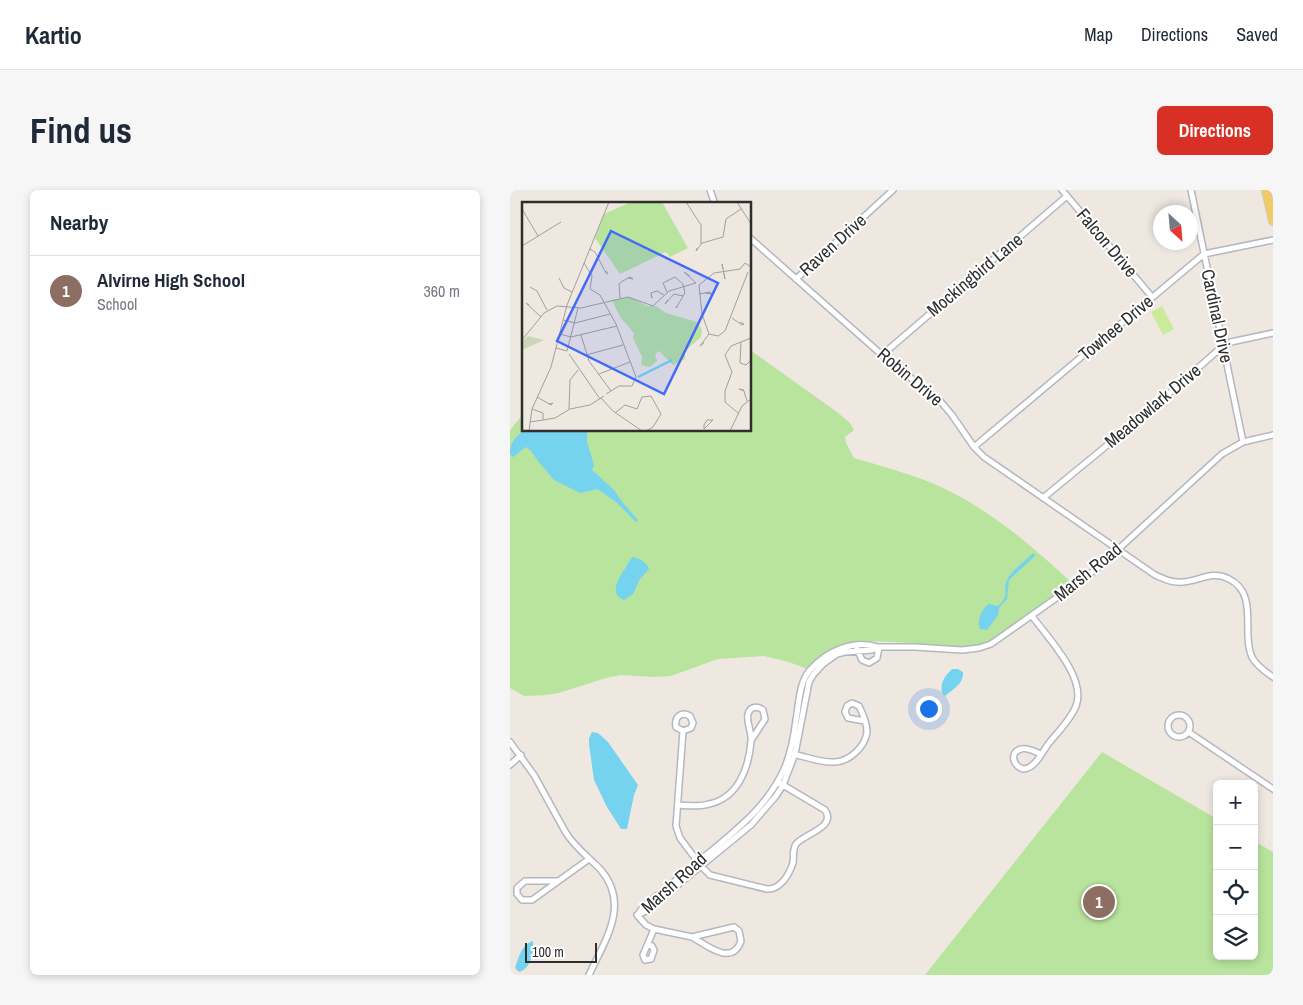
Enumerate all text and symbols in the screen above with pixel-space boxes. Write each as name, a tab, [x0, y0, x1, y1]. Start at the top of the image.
text: Kartio	[25, 19, 82, 51]
text: Map	[1084, 22, 1113, 47]
text: Directions	[1141, 22, 1208, 47]
text: Saved	[1236, 22, 1278, 47]
button: Directions	[1157, 106, 1273, 155]
text: Find us	[30, 107, 132, 154]
inset map	[522, 202, 751, 431]
street label: Falcon Drive	[1071, 203, 1144, 282]
north arrow	[1153, 205, 1198, 250]
text: Nearby	[50, 208, 108, 237]
street label: Raven Drive	[794, 208, 872, 281]
street label: Mockingbird Lane	[921, 227, 1028, 322]
text: Alvirne High School	[97, 267, 245, 293]
street label: Cardinal Drive	[1195, 267, 1240, 365]
text: 1	[62, 280, 70, 302]
text: 360 m	[424, 280, 460, 302]
street label: Towhee Drive	[1073, 289, 1158, 366]
text: School	[97, 293, 137, 315]
street label: Robin Drive	[872, 342, 949, 412]
street label: Meadowlark Drive	[1099, 358, 1206, 453]
street label: Marsh Road	[1049, 537, 1127, 607]
your location	[916, 696, 942, 722]
map controls	[1213, 780, 1258, 960]
button: +	[1213, 780, 1258, 825]
button: −	[1213, 825, 1258, 870]
street label: Marsh Road	[635, 846, 712, 919]
button: locate	[1213, 870, 1258, 915]
pin: 1	[1083, 883, 1115, 921]
button: layers	[1213, 915, 1258, 960]
scale bar	[525, 940, 598, 963]
text: 100 m	[532, 943, 564, 961]

